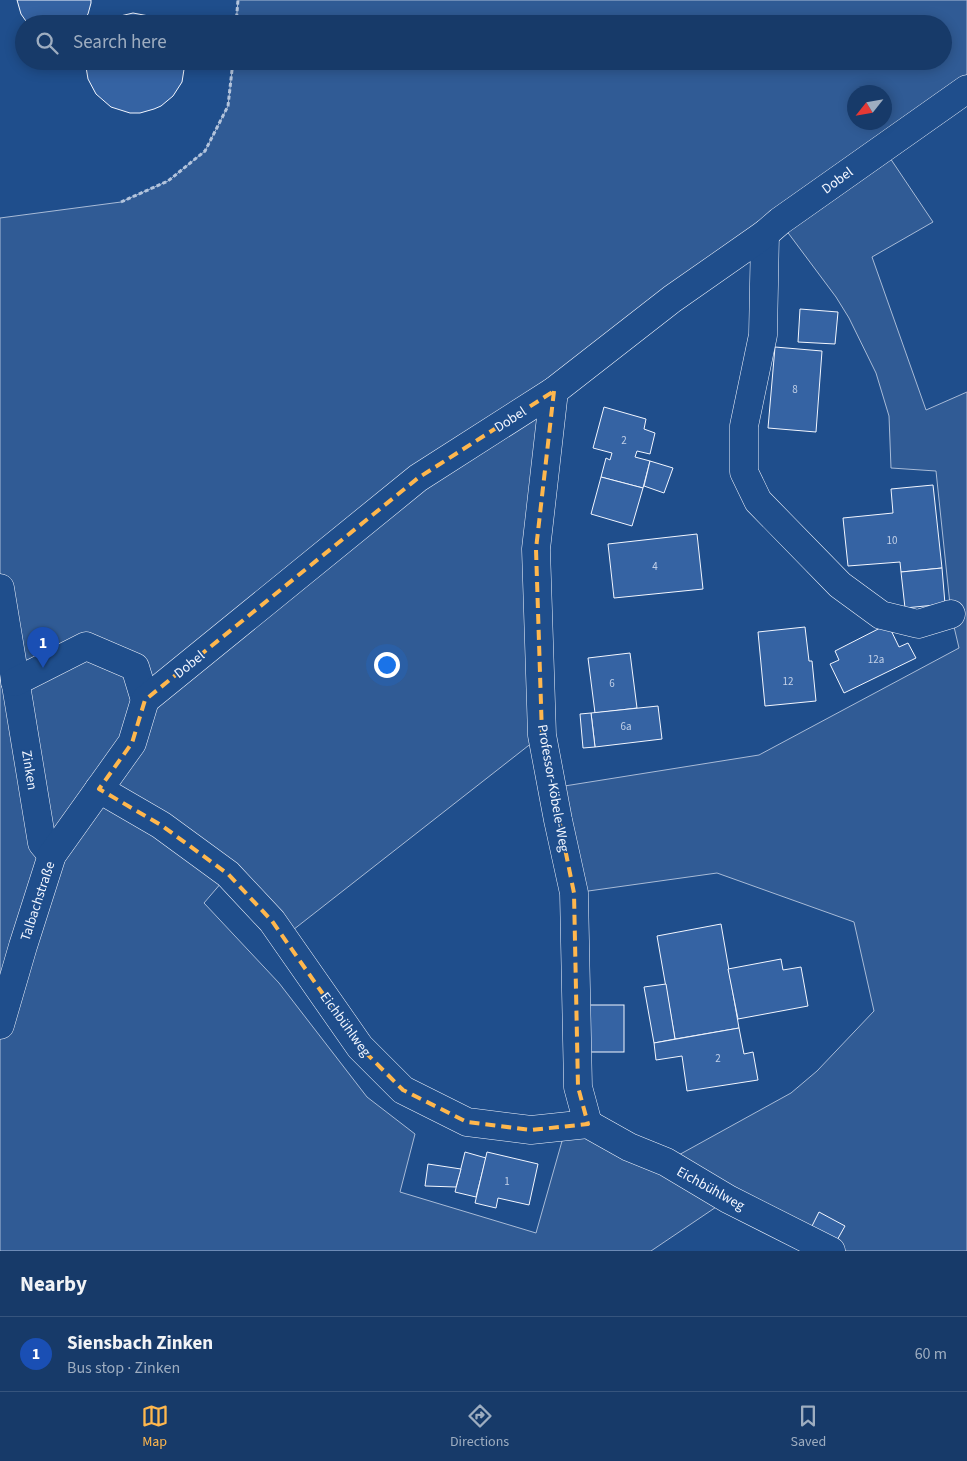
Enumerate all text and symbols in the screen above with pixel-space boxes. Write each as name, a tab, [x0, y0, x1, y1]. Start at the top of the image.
search box	[15, 15, 952, 70]
icon: search	[33, 29, 61, 57]
text: Search here	[73, 29, 167, 56]
north arrow	[847, 85, 892, 130]
street label: Dobel	[818, 162, 858, 199]
house number: 8	[792, 382, 798, 397]
street label: Dobel	[491, 402, 531, 438]
house number: 2	[621, 433, 627, 448]
house number: 10	[887, 533, 897, 548]
house number: 4	[652, 559, 658, 574]
pin: 1	[27, 627, 59, 668]
street label: Dobel	[170, 646, 210, 683]
your location	[374, 652, 400, 678]
house number: 12a	[868, 652, 884, 667]
house number: 12	[783, 674, 793, 689]
house number: 6	[609, 676, 615, 691]
house number: 6a	[620, 719, 632, 734]
street label: Professor-Köbele-Weg	[532, 723, 574, 854]
street label: Zinken	[16, 749, 42, 791]
street label: Talbachstraße	[16, 859, 60, 944]
street label: Eichbühlweg	[315, 988, 375, 1061]
house number: 2	[715, 1051, 721, 1066]
street label: Eichbühlweg	[673, 1162, 748, 1216]
house number: 1	[504, 1174, 510, 1189]
text: Nearby	[20, 1269, 87, 1299]
text: Siensbach Zinken	[67, 1330, 213, 1357]
text: 1	[32, 1343, 40, 1365]
text: 60 m	[915, 1343, 947, 1365]
text: Bus stop · Zinken	[67, 1357, 180, 1379]
tab: Map	[141, 1402, 169, 1452]
tab: Directions	[450, 1402, 509, 1452]
tab: Saved	[791, 1402, 826, 1452]

